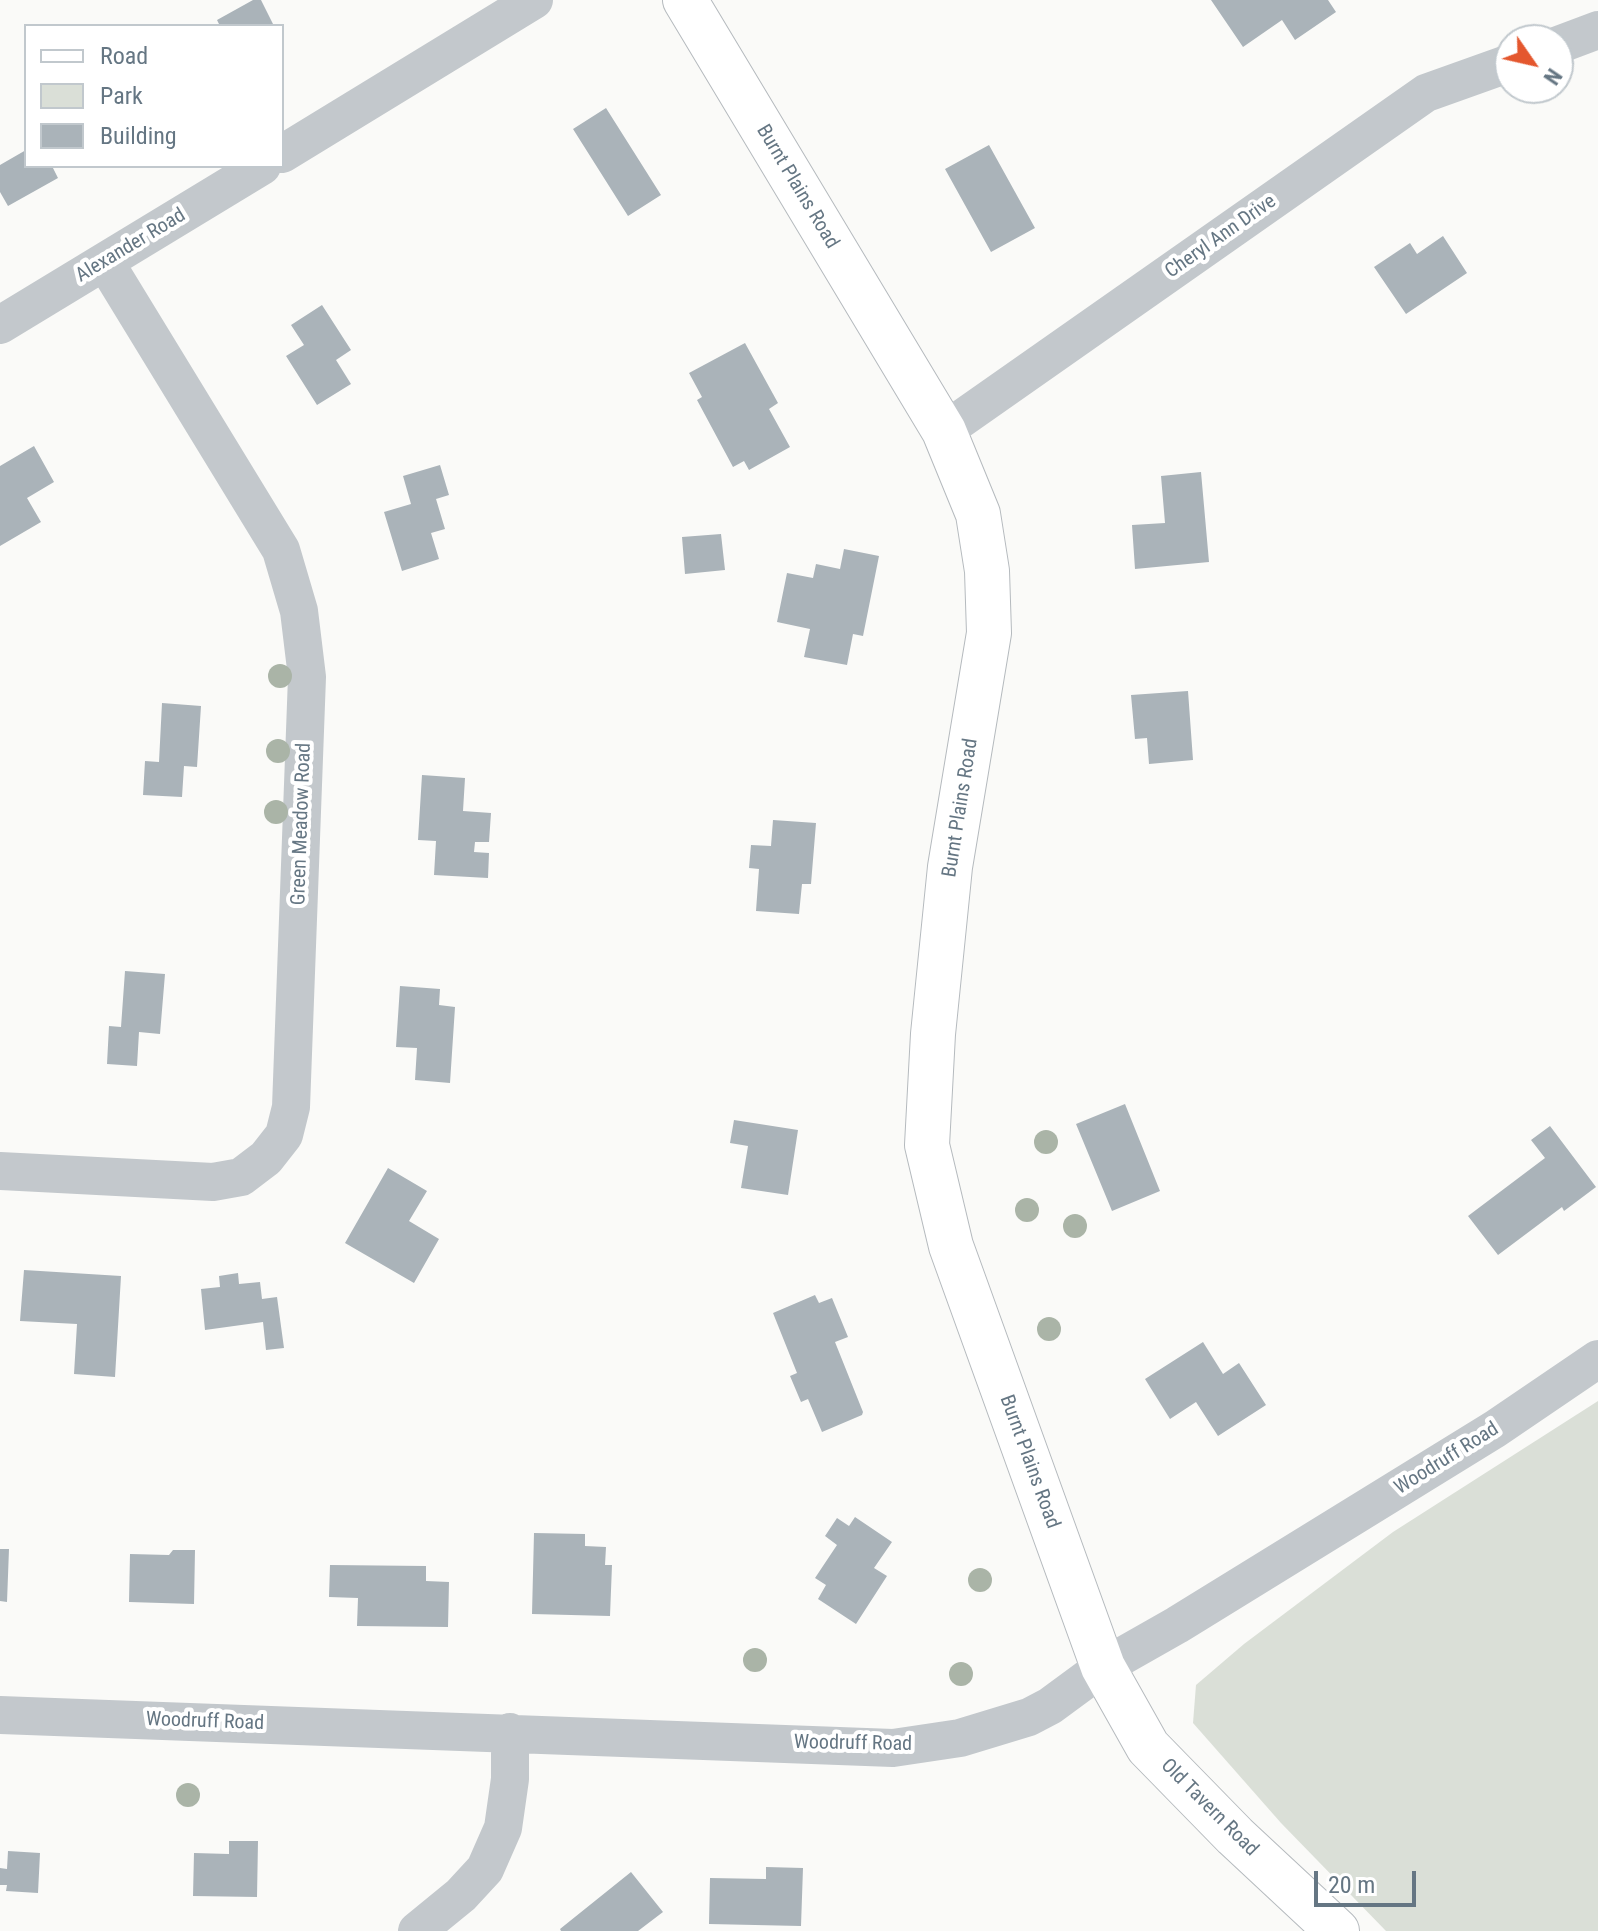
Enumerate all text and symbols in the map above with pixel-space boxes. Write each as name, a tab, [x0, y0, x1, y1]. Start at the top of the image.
legend	[24, 24, 284, 168]
north arrow	[1494, 24, 1574, 104]
text: Road	[100, 42, 148, 70]
text: N	[1539, 64, 1567, 89]
text: Park	[100, 82, 143, 110]
street label: Burnt Plains Road	[751, 121, 843, 253]
text: Building	[100, 122, 177, 150]
street label: Cheryl Ann Drive	[1161, 190, 1281, 284]
street label: Alexander Road	[72, 204, 190, 288]
street label: Burnt Plains Road	[938, 737, 984, 879]
street label: Green Meadow Road	[287, 742, 317, 906]
street label: Burnt Plains Road	[994, 1392, 1064, 1532]
street label: Woodruff Road	[1391, 1418, 1503, 1500]
street label: Woodruff Road	[146, 1708, 264, 1736]
street label: Woodruff Road	[794, 1731, 912, 1757]
street label: Old Tavern Road	[1155, 1754, 1263, 1862]
scale bar	[1318, 1855, 1420, 1905]
text: 20 m	[1328, 1871, 1375, 1899]

